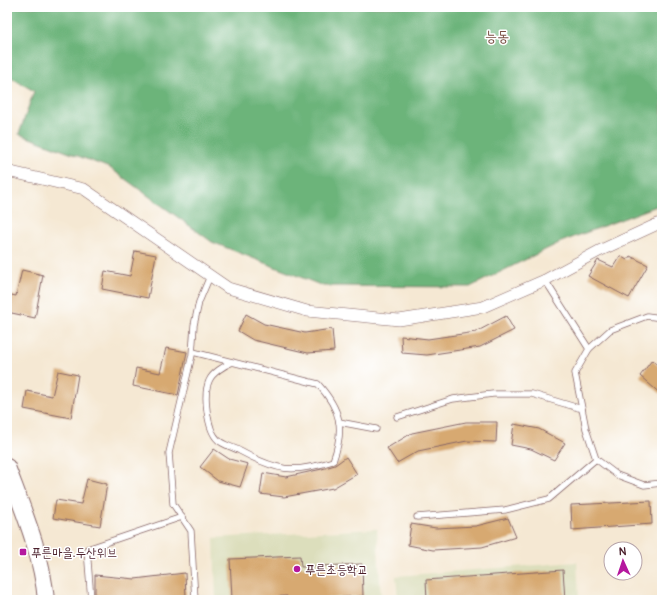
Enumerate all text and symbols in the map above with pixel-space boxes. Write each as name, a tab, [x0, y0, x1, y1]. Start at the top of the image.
district label: 능동	[485, 27, 509, 46]
north arrow	[603, 541, 643, 581]
place label: 푸른마을.두산위브	[31, 545, 118, 561]
text: N	[618, 545, 627, 558]
marker: 푸른마을.두산위브	[18, 547, 28, 557]
place label: 푸른초등학교	[305, 562, 368, 578]
marker: 푸른초등학교	[292, 564, 302, 574]

